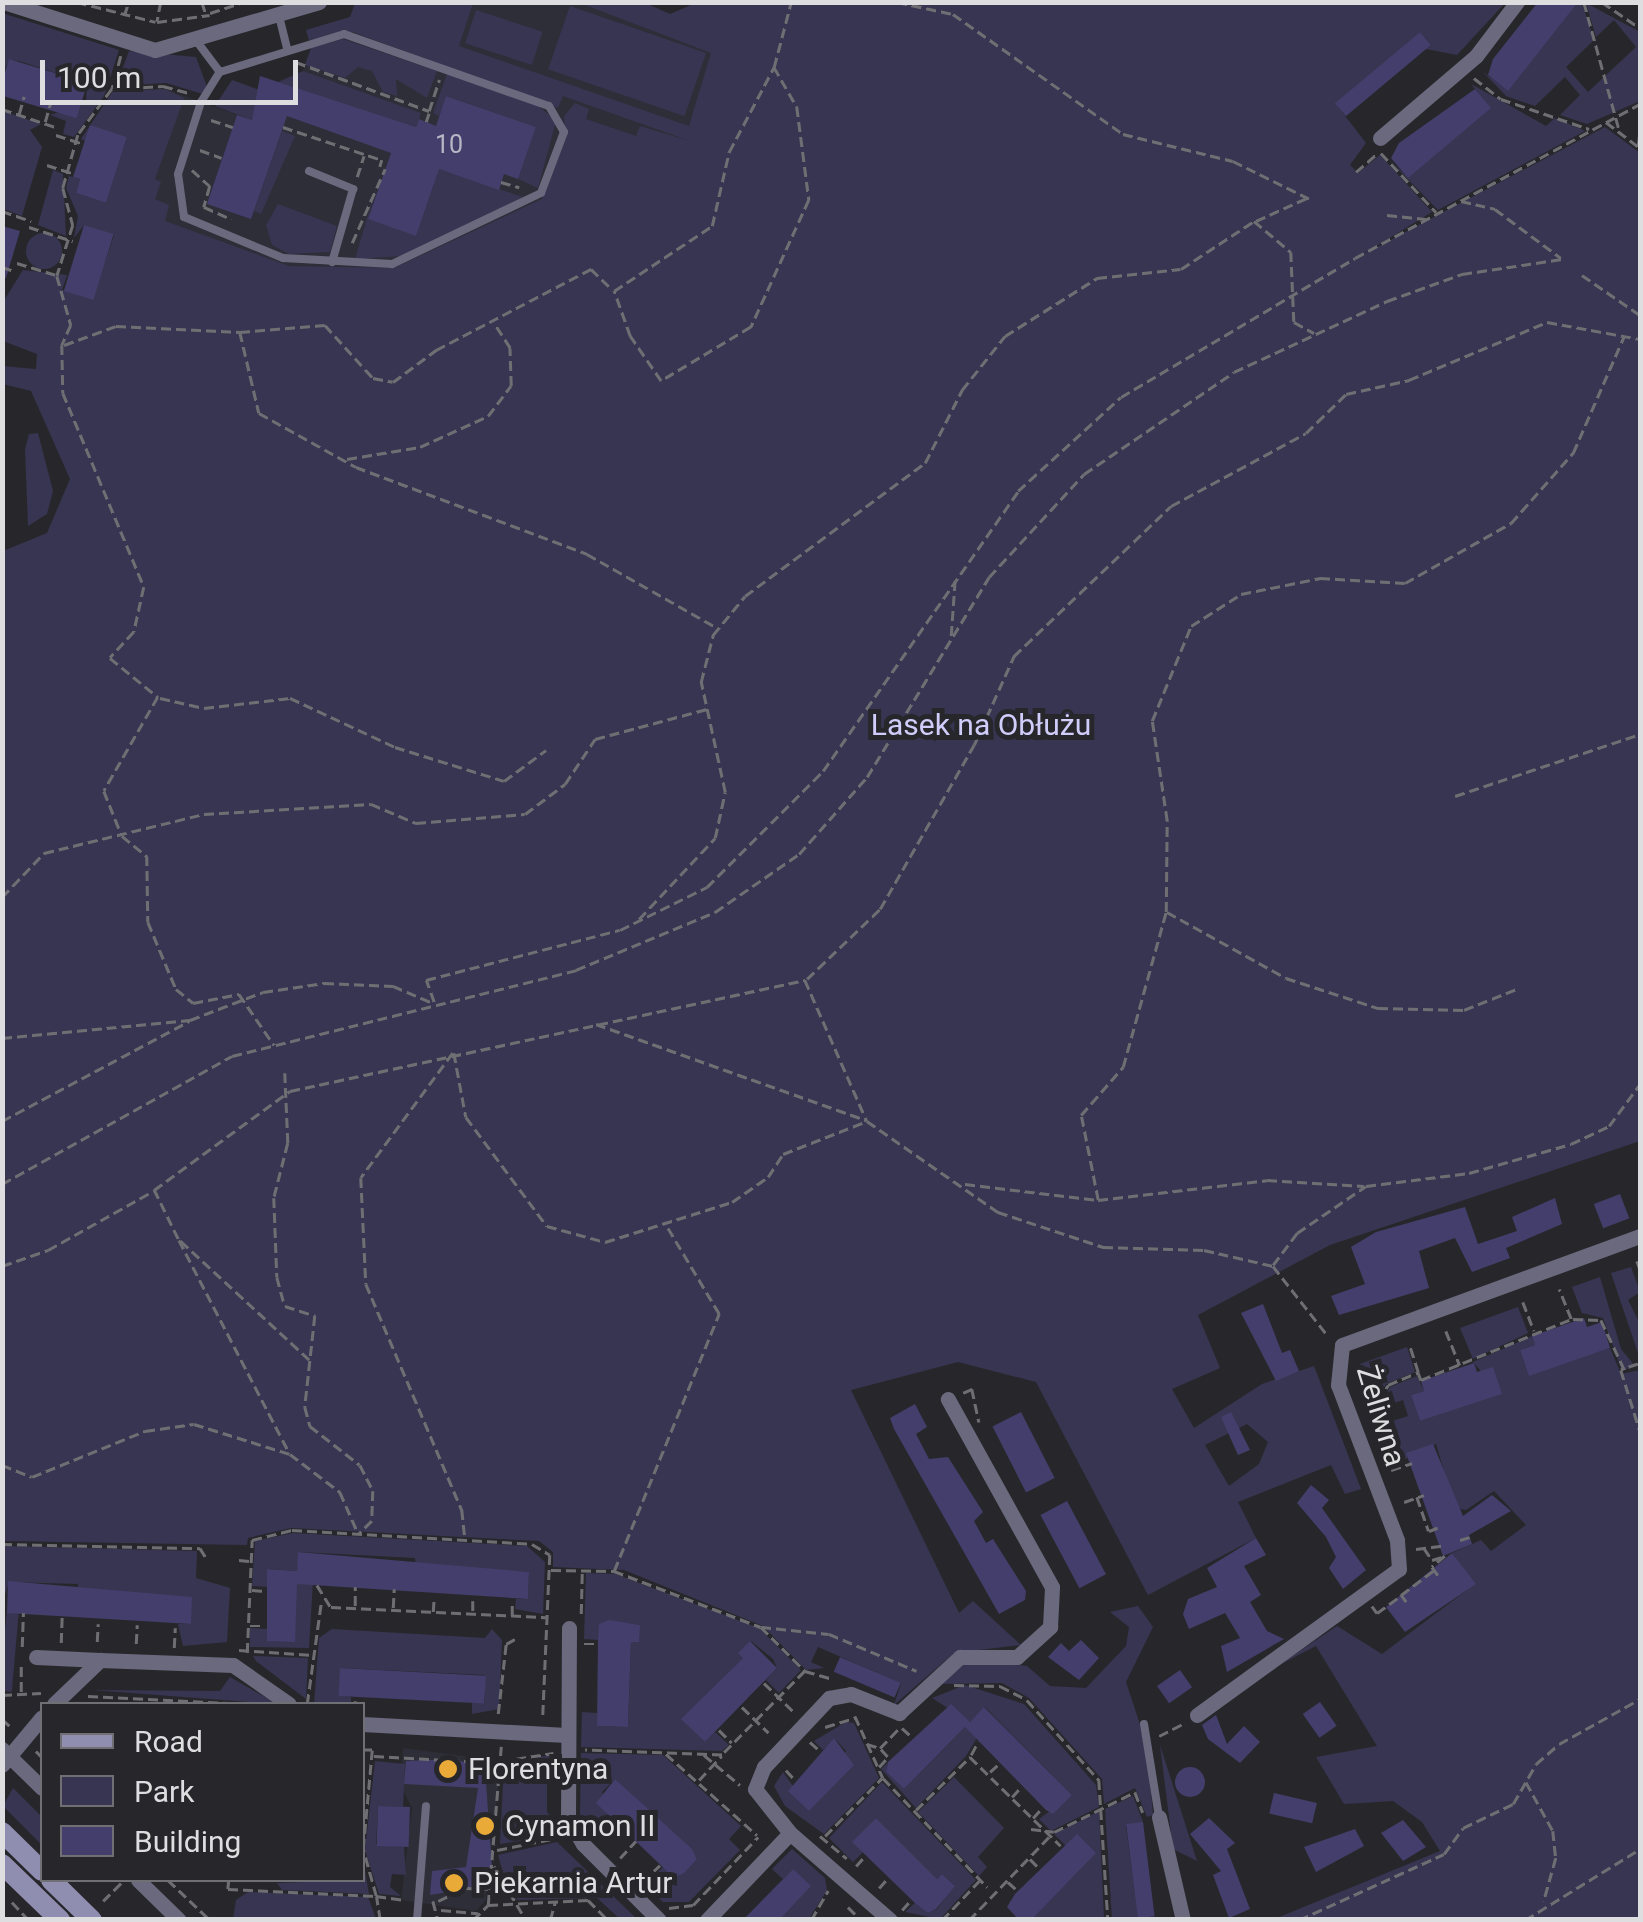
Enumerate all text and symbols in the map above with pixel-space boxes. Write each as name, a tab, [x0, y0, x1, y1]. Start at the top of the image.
scale bar	[45, 40, 302, 102]
text: 100 m	[57, 60, 141, 95]
house number: 10	[435, 130, 463, 160]
park label: Lasek na Obłużu	[871, 707, 1091, 743]
street label: Żeliwna	[1349, 1361, 1413, 1471]
legend	[40, 1702, 365, 1882]
text: Road	[134, 1724, 203, 1759]
place label: Florentyna	[468, 1751, 608, 1787]
marker: Florentyna	[437, 1758, 459, 1780]
text: Park	[134, 1774, 194, 1809]
place label: Cynamon II	[505, 1808, 655, 1844]
marker: Cynamon II	[474, 1815, 496, 1837]
text: Building	[134, 1824, 241, 1859]
place label: Piekarnia Artur	[474, 1865, 672, 1901]
marker: Piekarnia Artur	[443, 1872, 465, 1894]

